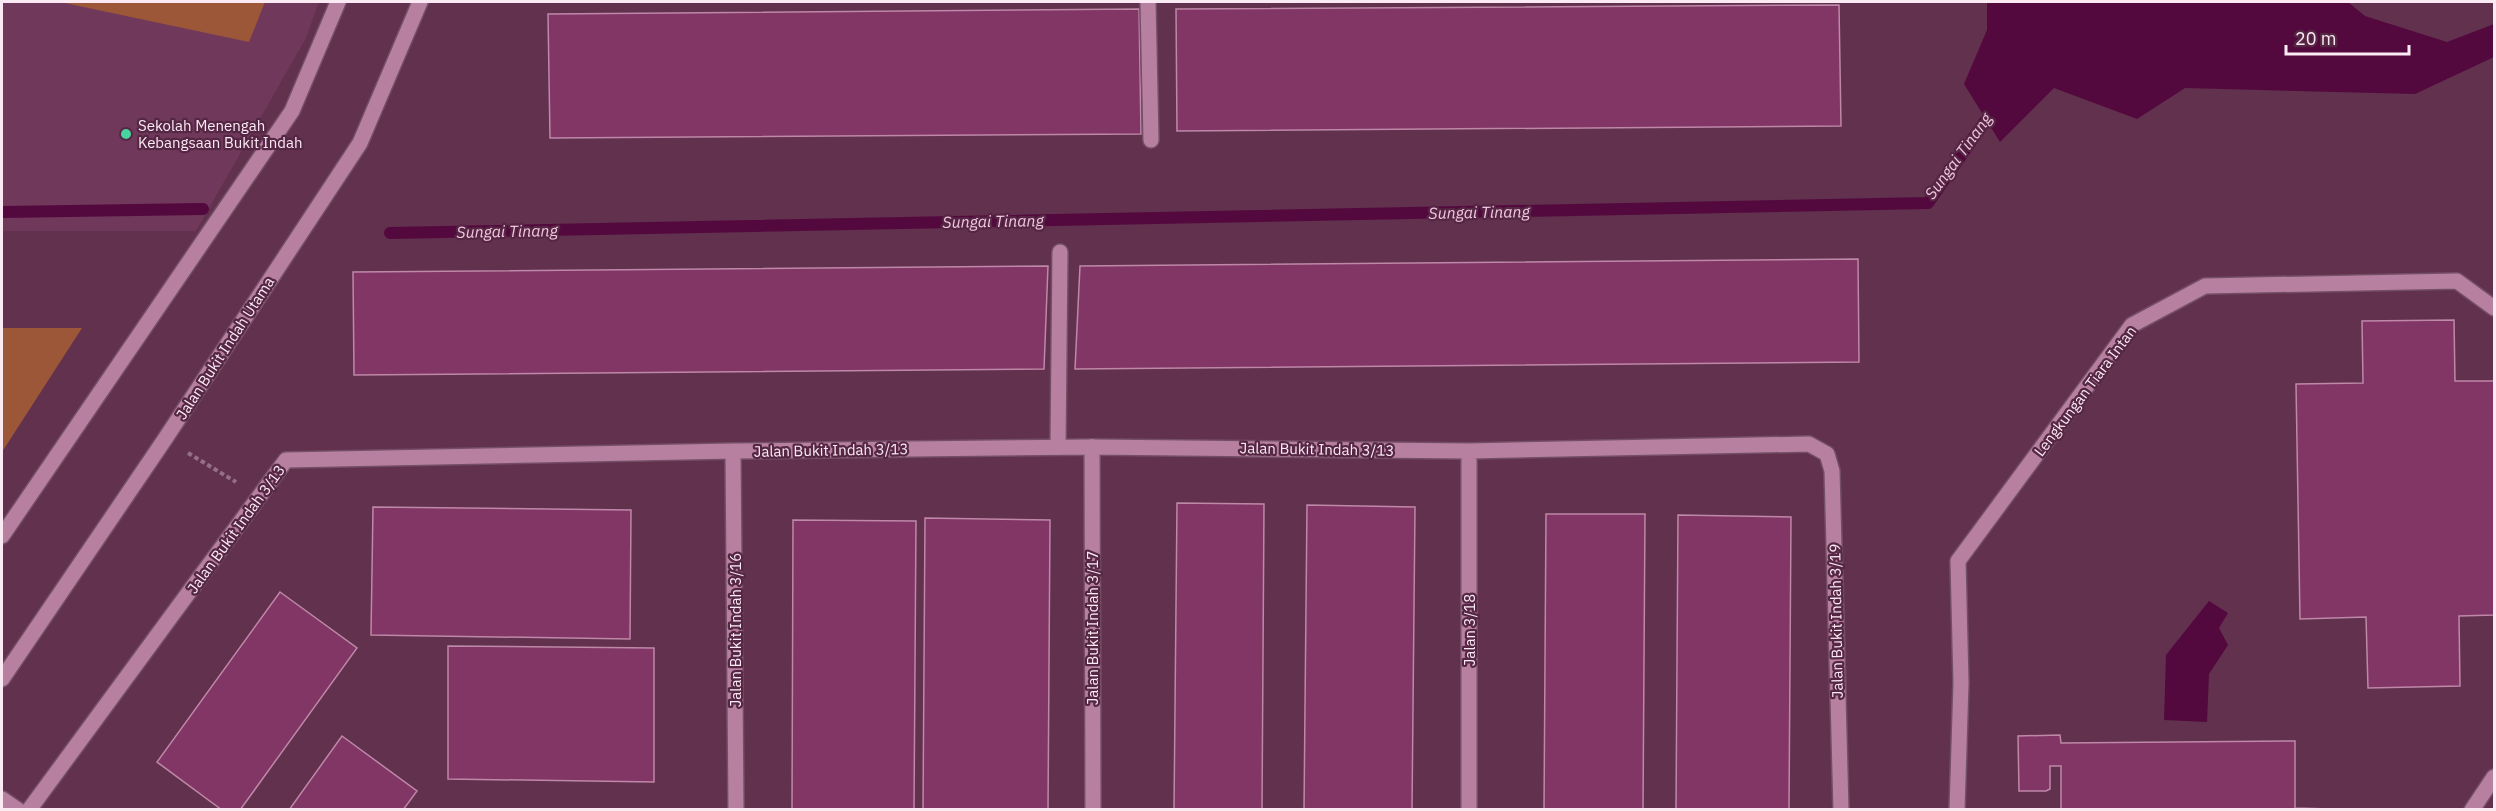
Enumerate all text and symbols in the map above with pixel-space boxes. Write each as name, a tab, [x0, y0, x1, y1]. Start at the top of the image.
scale bar	[2286, 18, 2409, 56]
text: 20 m	[2295, 27, 2337, 50]
water label: Sungai Tinang	[1920, 108, 1996, 203]
place label: Sekolah Menengah Kebangsaan Bukit Indah	[138, 116, 302, 152]
marker: Sekolah Menengah Kebangsaan Bukit Indah	[119, 127, 133, 141]
water label: Sungai Tinang	[1428, 201, 1531, 223]
water label: Sungai Tinang	[942, 210, 1045, 232]
water label: Sungai Tinang	[456, 220, 559, 242]
street label: Jalan Bukit Indah Utama	[172, 273, 278, 423]
street label: Lengkungan Tiara Intan	[2030, 322, 2140, 460]
street label: Jalan Bukit Indah 3/13	[1240, 438, 1394, 460]
street label: Jalan Bukit Indah 3/13	[754, 439, 908, 461]
street label: Jalan Bukit Indah 3/13	[183, 461, 289, 597]
street label: Jalan Bukit Indah 3/19	[1825, 544, 1847, 698]
street label: Jalan Bukit Indah 3/17	[1083, 551, 1102, 705]
street label: Jalan Bukit Indah 3/16	[726, 553, 745, 707]
street label: Jalan 3/18	[1460, 594, 1479, 666]

